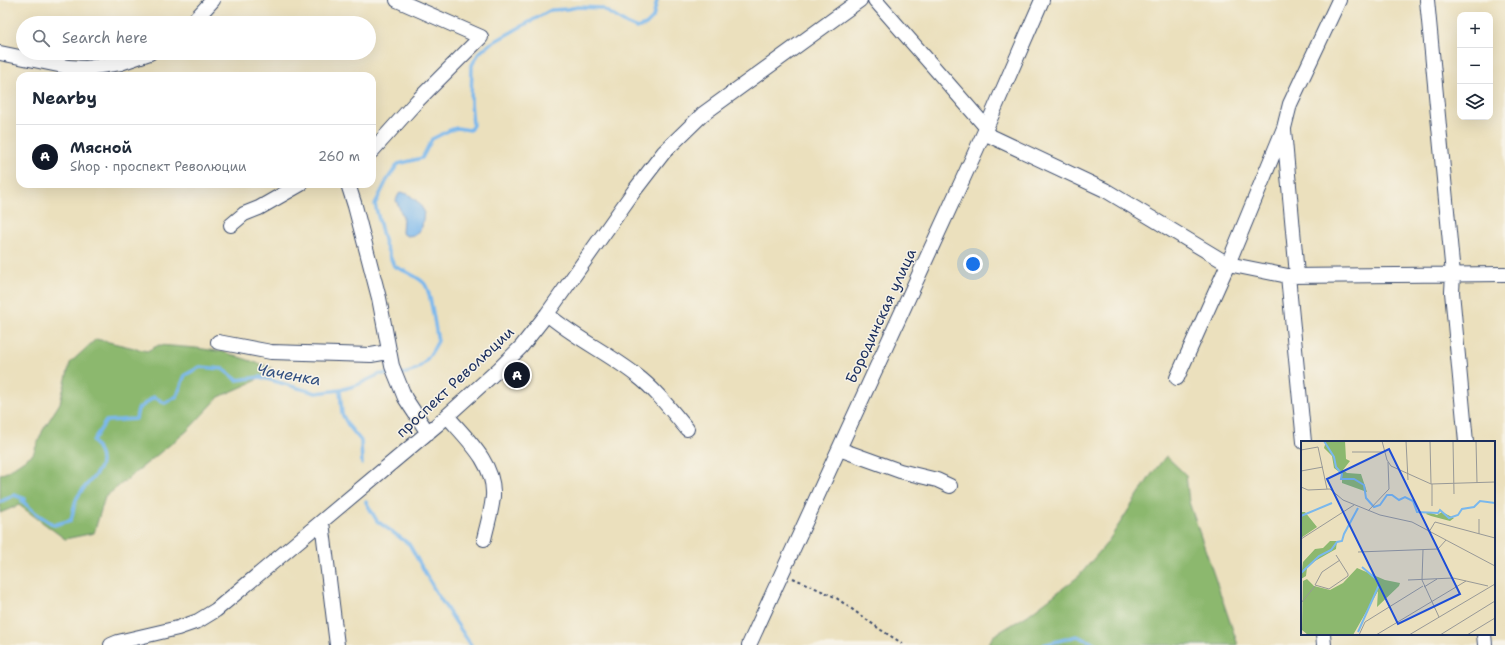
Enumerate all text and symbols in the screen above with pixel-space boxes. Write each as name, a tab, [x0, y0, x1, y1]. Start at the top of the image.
map controls	[1457, 12, 1493, 120]
button: +	[1457, 12, 1493, 48]
search box	[16, 16, 376, 60]
icon: search	[30, 27, 52, 49]
text: Search here	[62, 28, 148, 48]
button: −	[1457, 48, 1493, 84]
button: layers	[1457, 84, 1493, 120]
text: Nearby	[32, 87, 97, 109]
text: Мясной	[70, 138, 132, 158]
text: A	[40, 148, 50, 165]
text: 260 m	[318, 148, 360, 165]
text: Shop · проспект Революции	[70, 158, 247, 175]
street label: Бородинская улица	[841, 245, 921, 387]
your location	[963, 254, 983, 274]
street label: проспект Революции	[392, 322, 518, 442]
water label: Чаченка	[255, 359, 323, 390]
pin: A	[504, 360, 530, 390]
inset map	[1301, 441, 1495, 635]

